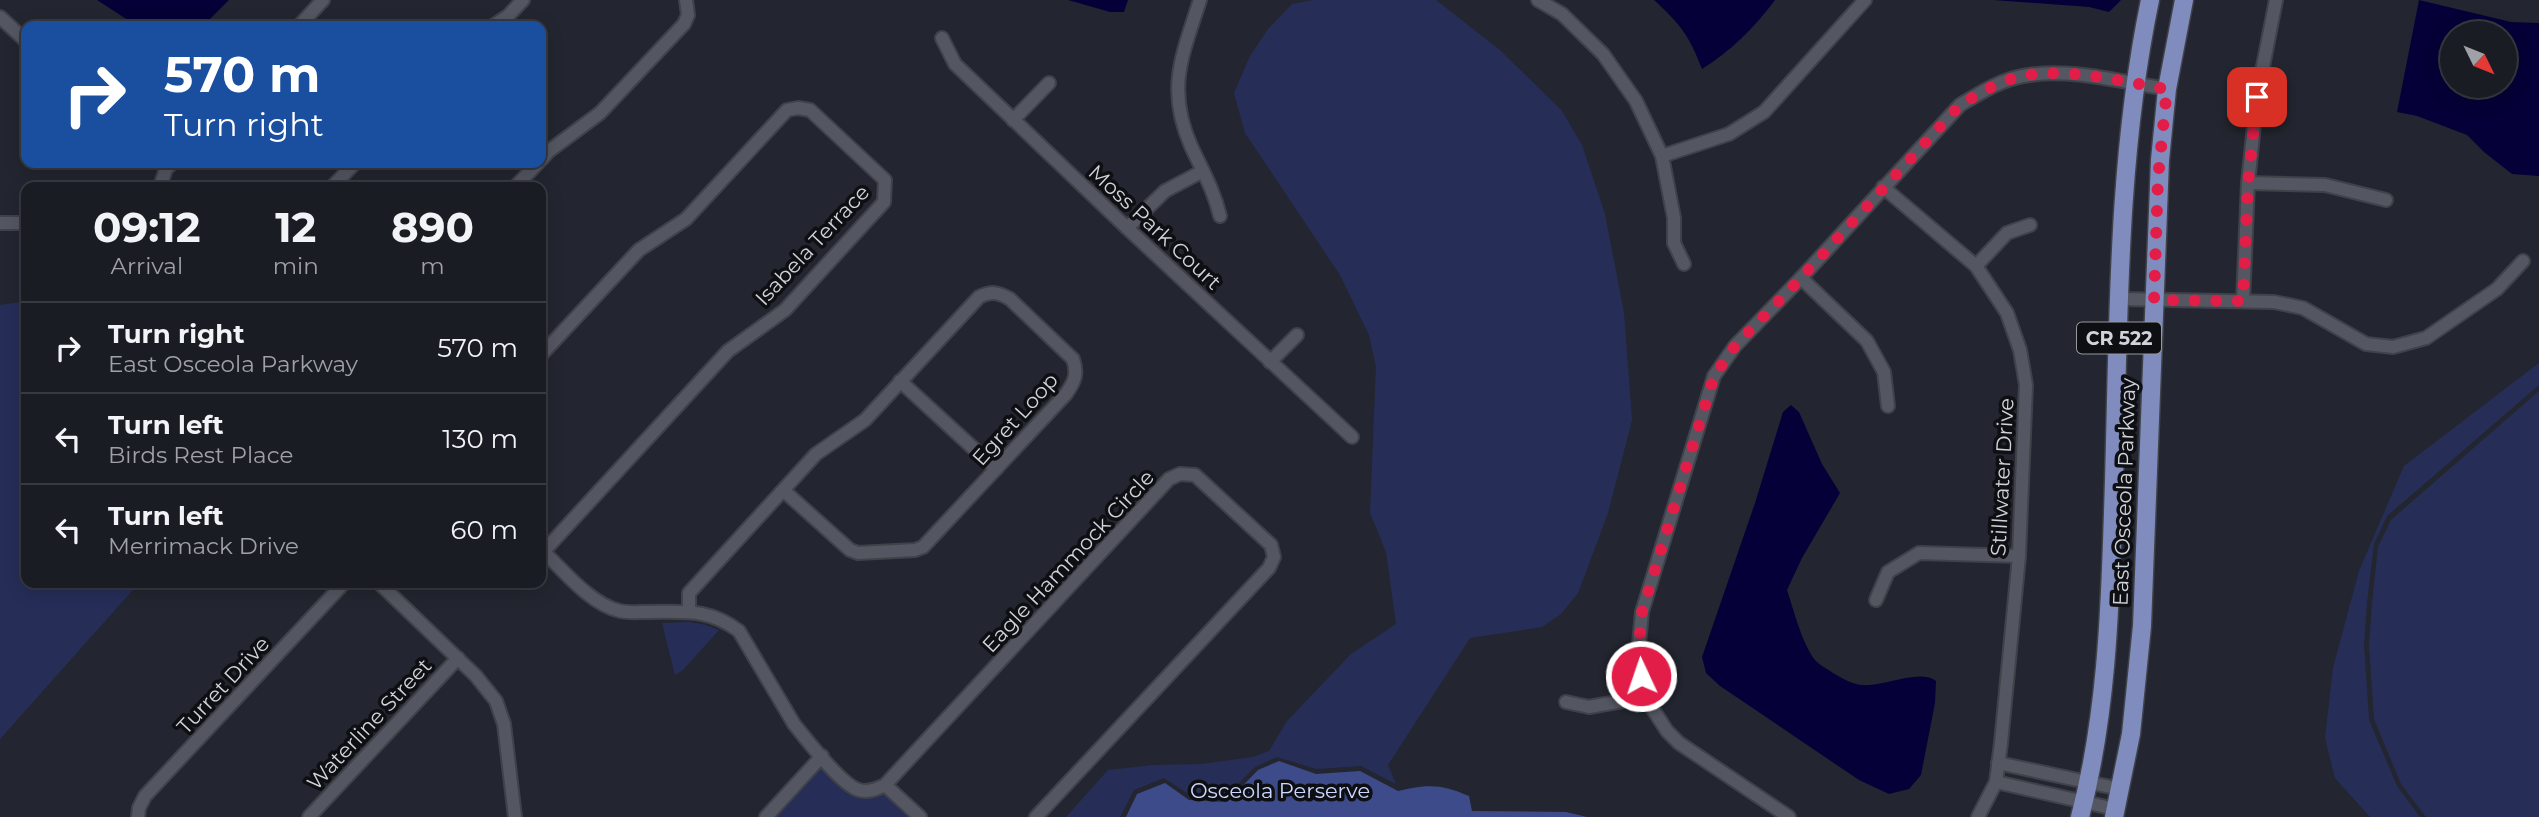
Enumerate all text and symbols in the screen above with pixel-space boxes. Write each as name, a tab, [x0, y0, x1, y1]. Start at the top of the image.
north arrow	[2440, 21, 2516, 98]
map controls	[2440, 21, 2517, 98]
text: 570 m	[164, 45, 321, 104]
icon: right	[49, 49, 140, 140]
pin	[2227, 67, 2287, 127]
icon: arrive	[2238, 78, 2276, 116]
text: Turn right	[164, 105, 324, 144]
street label: Moss Park Court	[1084, 159, 1226, 295]
street label: Isabela Terrace	[750, 180, 874, 310]
text: 09:12	[93, 201, 201, 253]
text: 12	[275, 201, 316, 253]
text: 890	[391, 201, 474, 253]
text: Arrival	[111, 252, 183, 280]
text: min	[273, 252, 319, 280]
text: m	[420, 252, 445, 280]
text: Turn right	[108, 318, 244, 350]
road number: CR 522	[2077, 322, 2161, 354]
icon: right	[49, 329, 87, 367]
text: 570 m	[437, 332, 518, 364]
text: East Osceola Parkway	[108, 350, 358, 378]
street label: Egret Loop	[967, 368, 1063, 470]
street label: East Osceola Parkway	[2108, 377, 2140, 606]
street label: Stillwater Drive	[1985, 397, 2019, 557]
text: Turn left	[108, 409, 224, 441]
icon: left	[49, 420, 87, 458]
text: 130 m	[442, 423, 518, 455]
text: Birds Rest Place	[108, 441, 293, 469]
street label: Eagle Hammock Circle	[977, 465, 1159, 657]
text: Turn left	[108, 500, 224, 532]
icon: left	[49, 511, 87, 549]
text: 60 m	[451, 514, 518, 546]
text: Merrimack Drive	[108, 532, 299, 560]
street label: Turret Drive	[172, 631, 274, 739]
position arrow	[1604, 639, 1678, 713]
street label: Waterline Street	[302, 653, 436, 795]
park label: Osceola Perserve	[1190, 778, 1370, 803]

